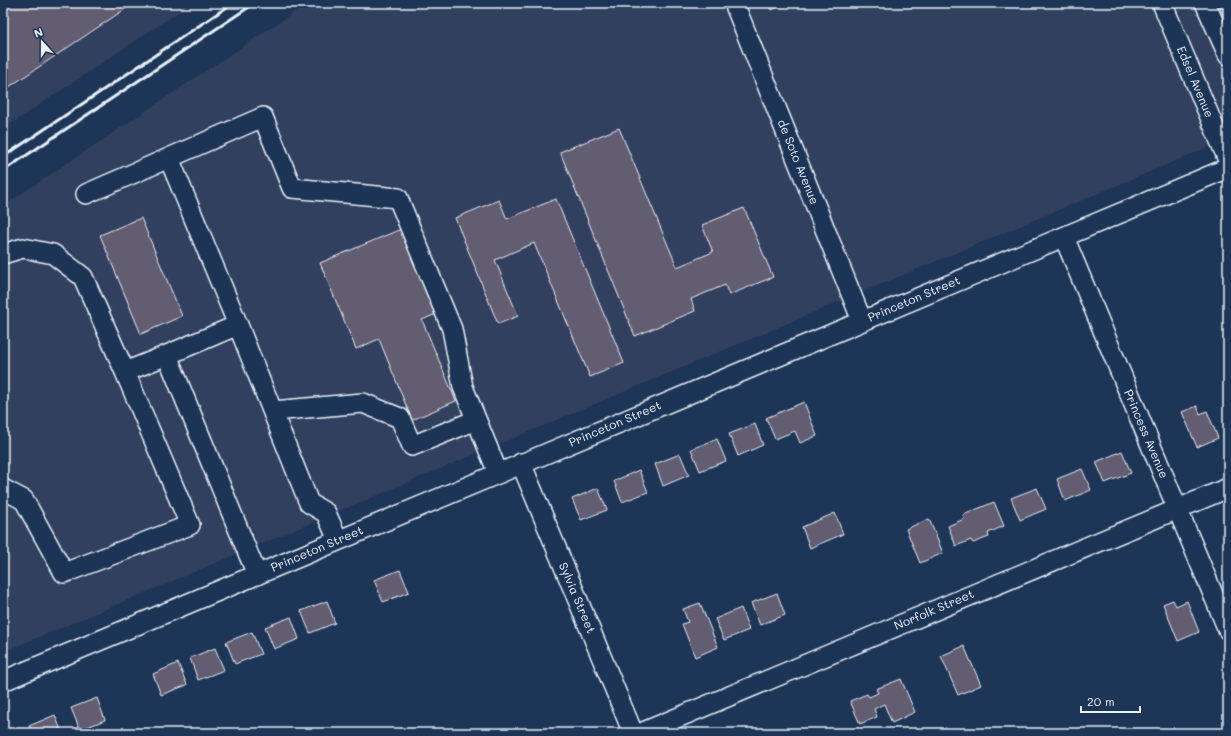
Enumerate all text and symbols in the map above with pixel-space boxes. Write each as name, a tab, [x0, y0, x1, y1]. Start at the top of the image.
north arrow	[22, 22, 62, 62]
text: N	[32, 24, 45, 41]
street label: Edsel Avenue	[1174, 43, 1218, 120]
street label: de Soto Avenue	[775, 117, 823, 207]
street label: Princeton Street	[865, 271, 962, 325]
street label: Princess Avenue	[1121, 387, 1173, 481]
street label: Princeton Street	[566, 396, 663, 450]
street label: Princeton Street	[268, 521, 365, 575]
street label: Sylvia Street	[556, 560, 600, 636]
street label: Norfolk Street	[891, 585, 976, 633]
scale bar	[1081, 688, 1140, 714]
text: 20 m	[1087, 693, 1115, 709]

